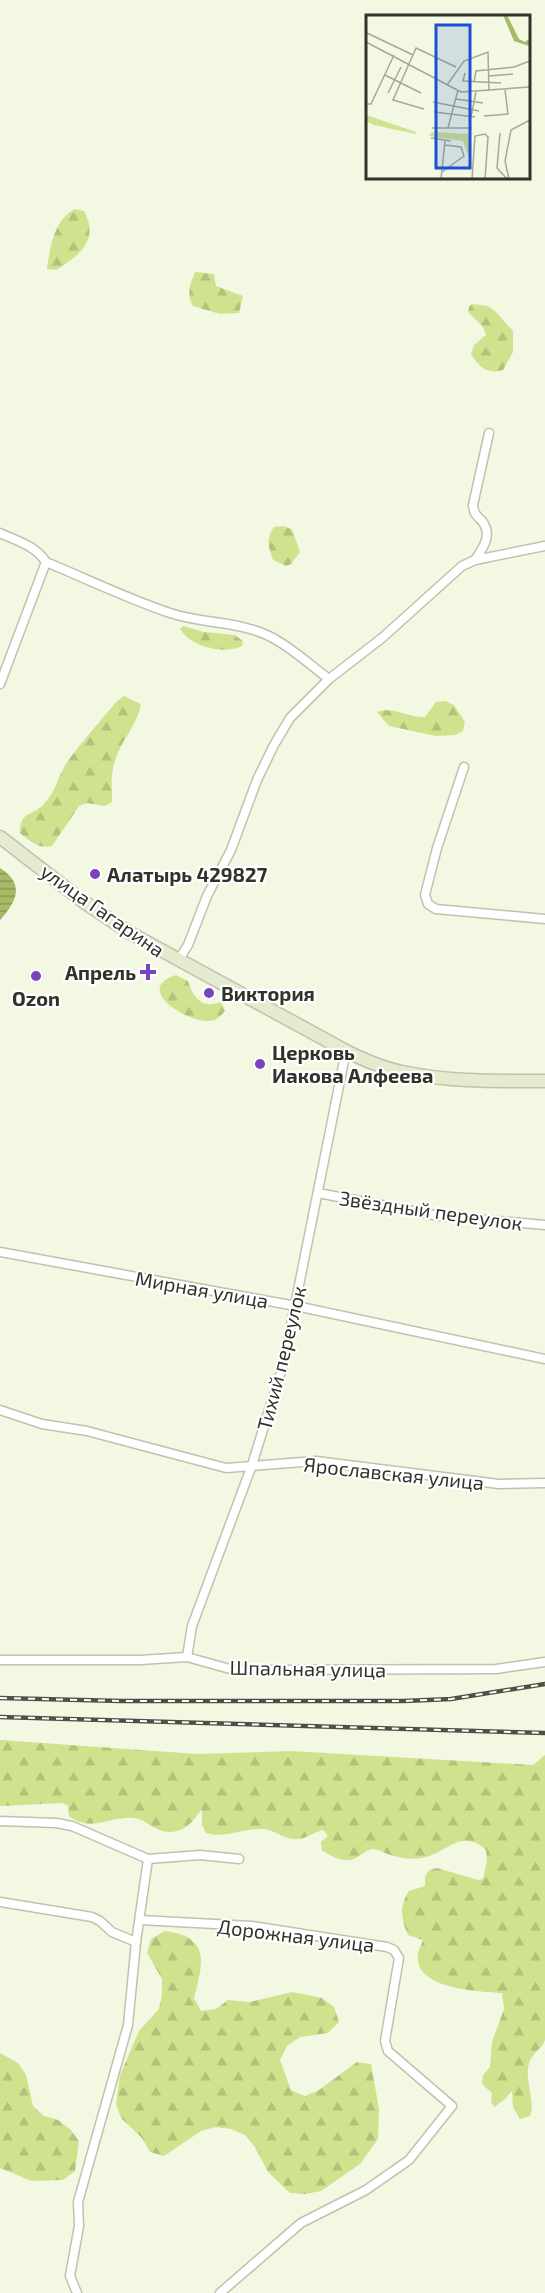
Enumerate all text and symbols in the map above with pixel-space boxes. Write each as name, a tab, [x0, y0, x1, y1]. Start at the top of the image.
inset map	[366, 15, 530, 178]
street label: улица Гагарина	[36, 858, 170, 962]
place label: Алатырь 429827	[107, 862, 268, 886]
marker: Алатырь 429827	[88, 867, 102, 881]
place label: Апрель	[65, 960, 136, 984]
marker: Апрель	[141, 965, 155, 979]
marker: Ozon	[29, 969, 43, 983]
place label: Виктория	[221, 981, 315, 1005]
place label: Ozon	[12, 986, 60, 1010]
marker: Виктория	[202, 986, 216, 1000]
place label: Церковь Иакова Алфеева	[272, 1040, 433, 1087]
marker: Церковь Иакова Алфеева	[253, 1057, 267, 1071]
street label: Звёздный переулок	[338, 1185, 524, 1236]
street label: Мирная улица	[133, 1265, 270, 1314]
street label: Тихий переулок	[251, 1283, 312, 1433]
street label: Ярославская улица	[302, 1452, 485, 1495]
street label: Шпальная улица	[230, 1655, 386, 1682]
street label: Дорожная улица	[216, 1913, 376, 1958]

